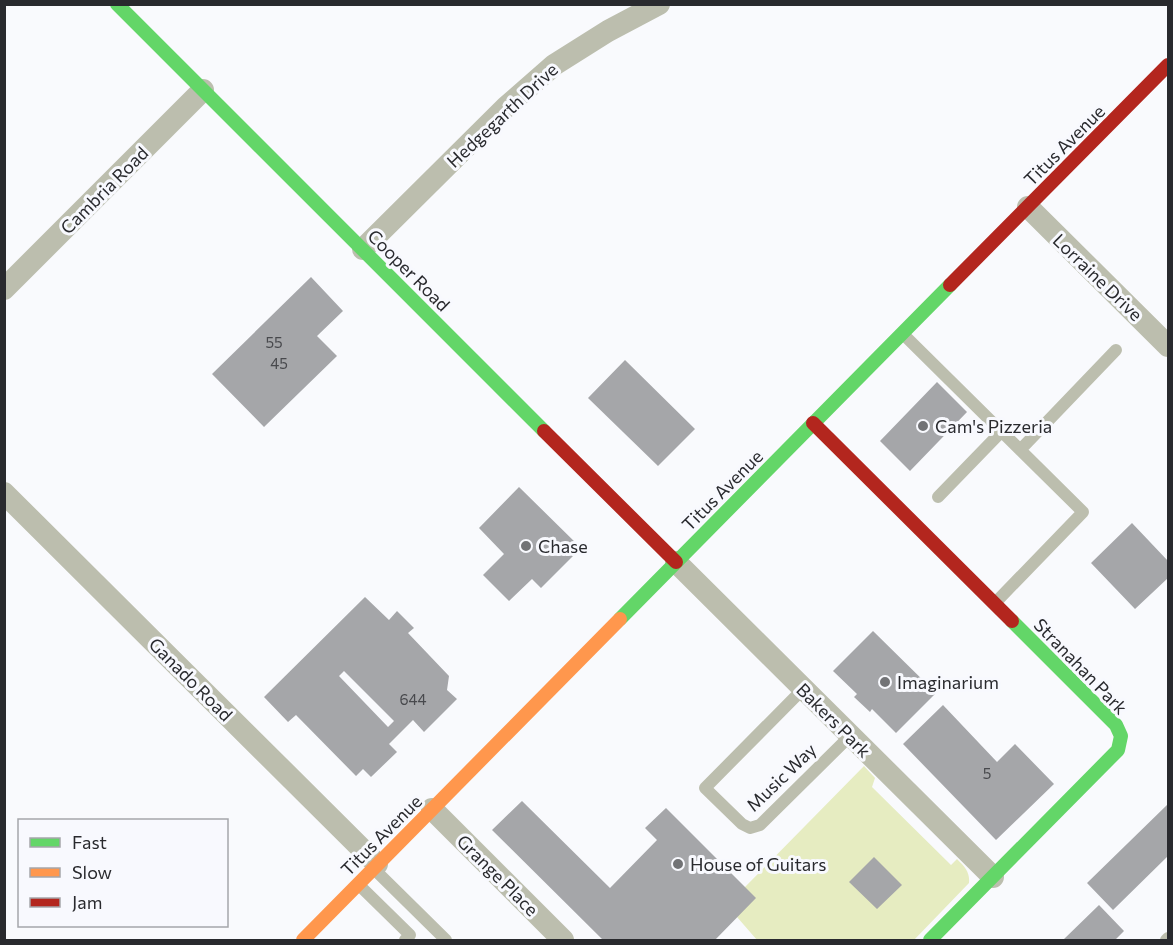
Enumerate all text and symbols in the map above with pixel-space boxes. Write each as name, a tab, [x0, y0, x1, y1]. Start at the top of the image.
street label: Hedgegarth Drive	[442, 58, 562, 172]
street label: Titus Avenue	[1019, 100, 1109, 190]
street label: Cambria Road	[56, 142, 152, 238]
street label: Cooper Road	[364, 225, 454, 315]
street label: Lorraine Drive	[1049, 229, 1147, 325]
house number: 55	[265, 333, 283, 351]
house number: 45	[270, 354, 288, 372]
place label: Cam's Pizzeria	[935, 415, 1052, 437]
marker: Cam's Pizzeria	[916, 419, 930, 433]
street label: Titus Avenue	[677, 445, 767, 535]
place label: Chase	[538, 535, 588, 557]
marker: Chase	[519, 539, 533, 553]
street label: Stranahan Park	[1030, 613, 1133, 719]
street label: Ganado Road	[145, 633, 237, 725]
place label: Imaginarium	[897, 671, 999, 693]
marker: Imaginarium	[878, 675, 892, 689]
street label: Bakers Park	[792, 678, 876, 762]
house number: 644	[399, 690, 427, 708]
street label: Music Way	[742, 738, 820, 816]
house number: 5	[983, 764, 991, 782]
street label: Titus Avenue	[336, 790, 426, 880]
legend	[18, 819, 228, 927]
street label: Grange Place	[453, 830, 543, 920]
text: Fast	[72, 831, 107, 853]
place label: House of Guitars	[690, 853, 826, 875]
marker: House of Guitars	[671, 857, 685, 871]
text: Slow	[72, 861, 112, 883]
text: Jam	[72, 891, 102, 913]

